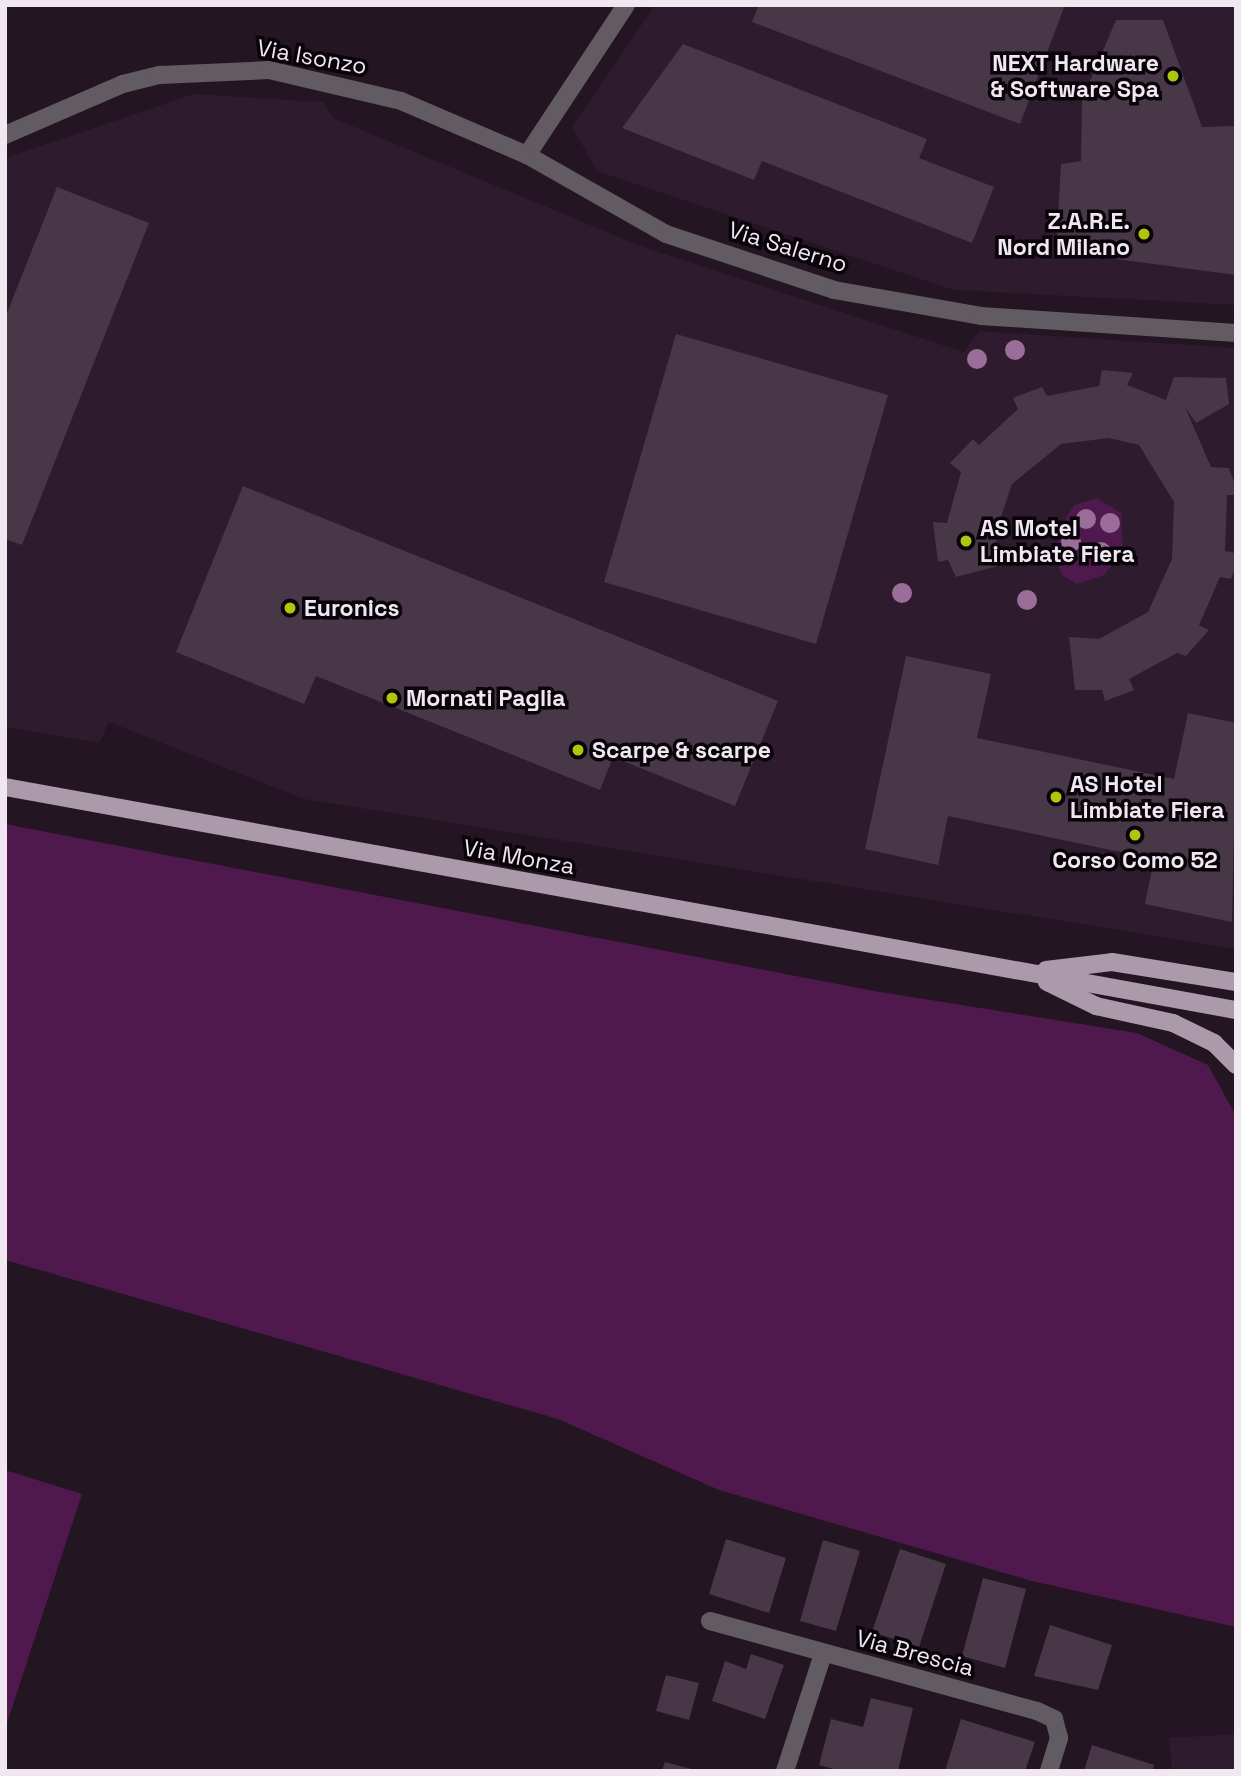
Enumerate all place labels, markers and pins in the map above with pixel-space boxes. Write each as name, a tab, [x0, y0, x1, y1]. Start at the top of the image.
place label: NEXT Hardware & Software Spa	[991, 49, 1159, 103]
marker: NEXT Hardware & Software Spa	[1165, 68, 1181, 84]
place label: Z.A.R.E. Nord Milano	[997, 207, 1130, 261]
marker: Z.A.R.E. Nord Milano	[1136, 226, 1152, 242]
place label: AS Motel Limbiate Fiera	[980, 514, 1134, 568]
marker: AS Motel Limbiate Fiera	[958, 533, 974, 549]
place label: Euronics	[304, 594, 399, 622]
marker: Euronics	[282, 600, 298, 616]
place label: Mornati Paglia	[406, 684, 565, 712]
marker: Mornati Paglia	[384, 690, 400, 706]
place label: Scarpe & scarpe	[592, 736, 771, 764]
marker: Scarpe & scarpe	[570, 742, 586, 758]
place label: AS Hotel Limbiate Fiera	[1070, 770, 1224, 824]
marker: AS Hotel Limbiate Fiera	[1048, 789, 1064, 805]
marker: Corso Como 52	[1127, 827, 1143, 843]
place label: Corso Como 52	[1052, 846, 1218, 874]

